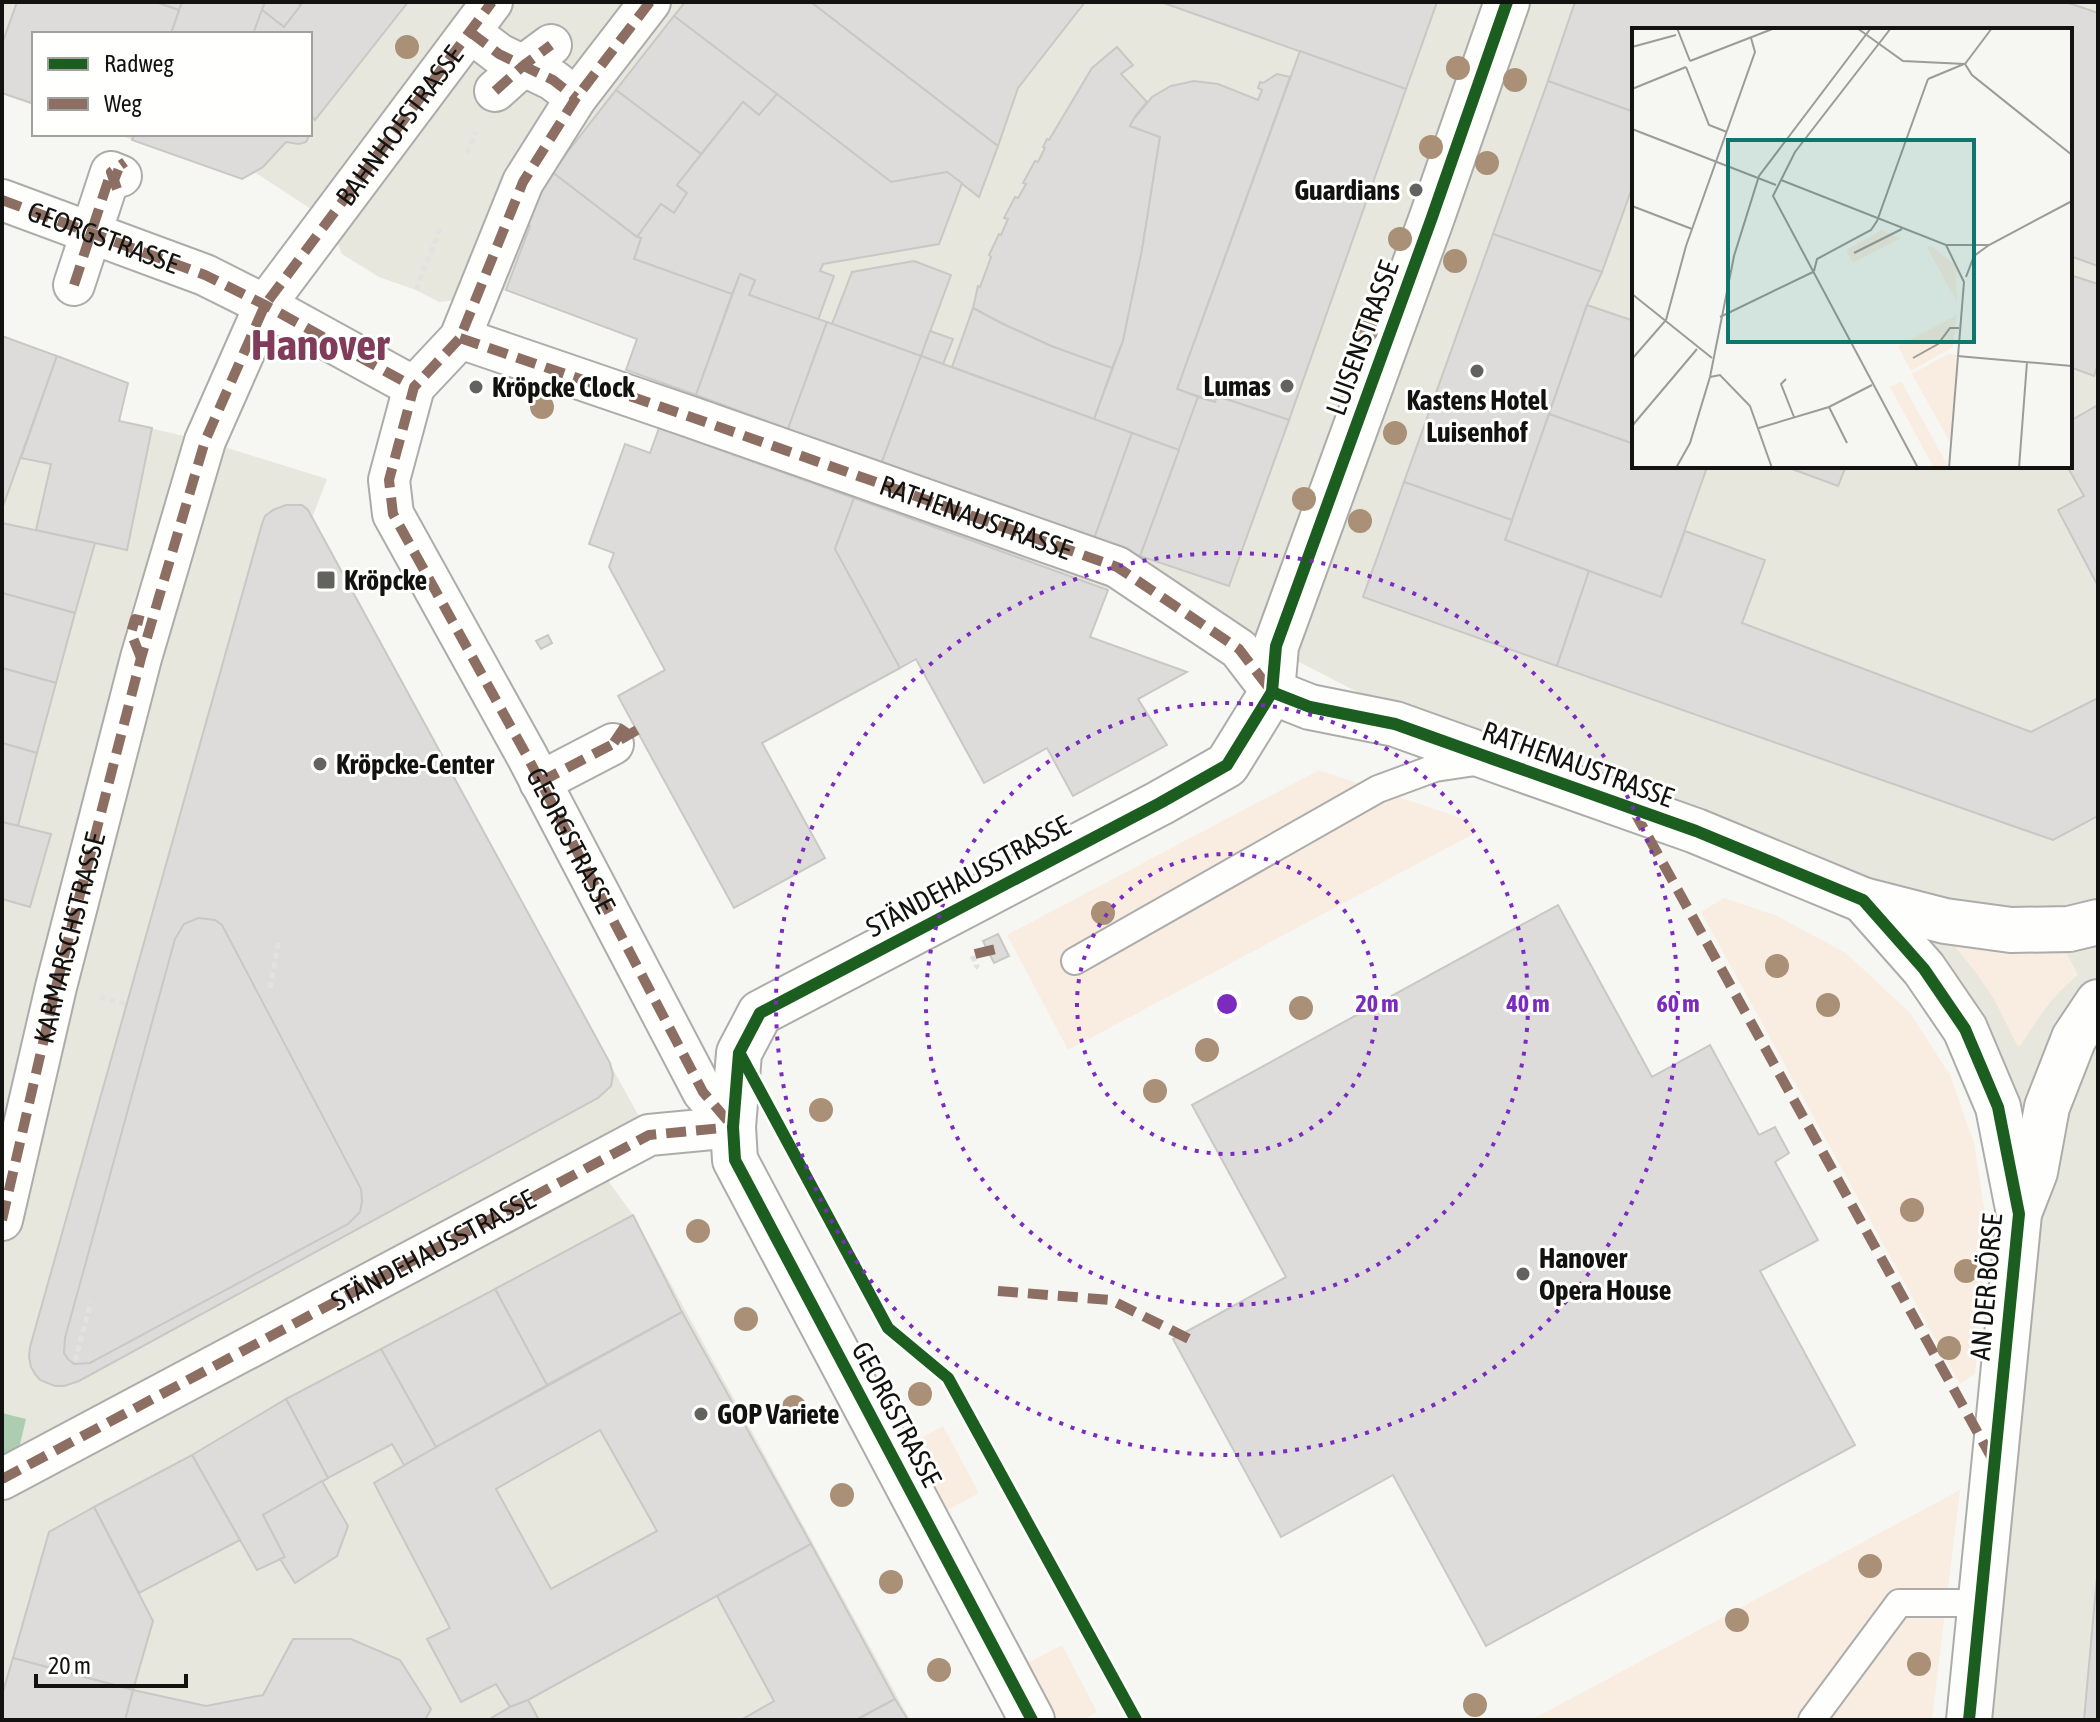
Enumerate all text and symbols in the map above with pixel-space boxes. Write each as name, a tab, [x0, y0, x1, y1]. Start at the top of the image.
inset map	[1632, 28, 2072, 468]
legend	[32, 32, 312, 136]
street label: BAHNHOFSTRASSE	[329, 40, 470, 212]
text: Radweg	[104, 50, 175, 77]
text: Weg	[104, 90, 143, 117]
place label: Guardians	[1294, 174, 1400, 206]
marker: Guardians	[1407, 181, 1425, 199]
street label: GEORGSTRASSE	[23, 195, 183, 280]
street label: LUISENSTRASSE	[1319, 256, 1405, 420]
district label: Hanover	[251, 319, 390, 369]
marker: Kastens Hotel Luisenhof	[1468, 362, 1486, 380]
place label: Lumas	[1204, 370, 1271, 402]
place label: Kröpcke Clock	[492, 371, 635, 403]
marker: Lumas	[1278, 377, 1296, 395]
marker: Kröpcke Clock	[467, 378, 485, 396]
place label: Kastens Hotel Luisenhof	[1406, 384, 1548, 448]
street label: RATHENAUSTRASSE	[876, 469, 1076, 566]
place label: Kröpcke	[344, 564, 427, 596]
marker: Kröpcke	[315, 569, 337, 591]
street label: RATHENAUSTRASSE	[1478, 715, 1678, 813]
place label: Kröpcke-Center	[336, 748, 495, 780]
marker: Kröpcke-Center	[311, 755, 329, 773]
street label: GEORGSTRASSE	[520, 762, 622, 918]
street label: STÄNDEHAUSSTRASSE	[861, 809, 1075, 943]
street label: KARMARSCHSTRASSE	[28, 829, 111, 1046]
centre of rings	[1213, 990, 1241, 1018]
text: 20 m	[1355, 990, 1399, 1017]
text: 40 m	[1505, 990, 1550, 1017]
text: 60 m	[1656, 990, 1700, 1017]
street label: STÄNDEHAUSSTRASSE	[325, 1183, 540, 1317]
street label: AN DER BÖRSE	[1964, 1212, 2008, 1362]
place label: Hanover Opera House	[1539, 1242, 1671, 1306]
marker: Hanover Opera House	[1514, 1265, 1532, 1283]
street label: GEORGSTRASSE	[846, 1336, 948, 1492]
place label: GOP Variete	[717, 1398, 840, 1430]
marker: GOP Variete	[692, 1405, 710, 1423]
scale bar	[36, 1638, 186, 1688]
text: 20 m	[48, 1652, 91, 1679]

